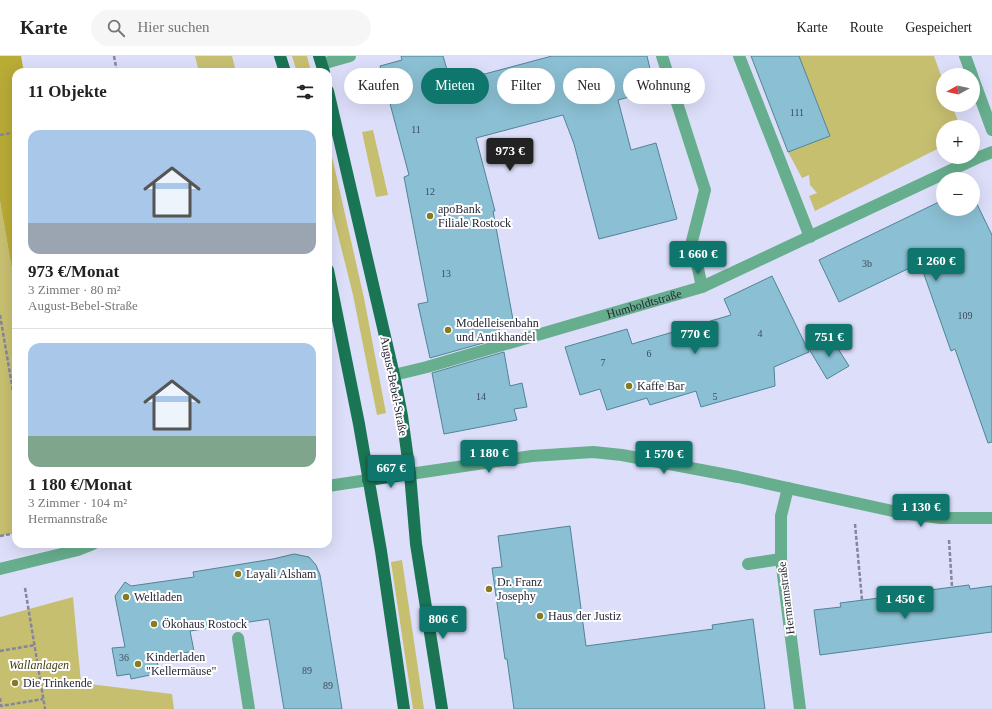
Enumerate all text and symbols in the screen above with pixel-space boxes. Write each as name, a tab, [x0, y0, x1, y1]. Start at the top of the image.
search box	[91, 10, 371, 46]
text: Karte	[20, 17, 67, 38]
icon: search	[105, 17, 127, 39]
text: Hier suchen	[137, 19, 210, 35]
text: Karte	[797, 20, 828, 35]
text: Route	[850, 20, 883, 35]
text: Gespeichert	[905, 20, 972, 35]
chip: Kaufen	[344, 68, 413, 104]
chip: Mieten	[421, 68, 489, 104]
chip: Filter	[497, 68, 555, 104]
chip: Neu	[563, 68, 615, 104]
chip: Wohnung	[623, 68, 705, 104]
north arrow	[936, 68, 980, 112]
map controls	[936, 68, 980, 216]
icon: filters	[294, 81, 316, 103]
text: 11 Objekte	[28, 82, 107, 101]
house number: 111	[790, 107, 804, 118]
button: +	[936, 120, 980, 164]
house number: 11	[411, 124, 421, 135]
pin: 973 €	[482, 138, 538, 172]
text: 973 €	[495, 143, 525, 158]
icon: home	[136, 156, 208, 228]
button: −	[936, 172, 980, 216]
house number: 12	[425, 186, 435, 197]
place label: apoBank Filiale Rostock	[438, 202, 511, 230]
marker: apoBank Filiale Rostock	[425, 211, 435, 221]
pin: 1 660 €	[661, 241, 735, 275]
text: 1 660 €	[679, 246, 718, 261]
pin: 1 260 €	[899, 248, 973, 282]
text: 1 260 €	[917, 253, 956, 268]
house number: 3b	[862, 258, 872, 269]
text: 973 €/Monat	[28, 262, 119, 281]
house number: 13	[441, 268, 451, 279]
text: 3 Zimmer · 80 m²	[28, 282, 121, 297]
street label: Humboldtstraße	[605, 286, 683, 321]
text: August-Bebel-Straße	[28, 298, 138, 313]
house number: 109	[958, 310, 973, 321]
place label: Modelleisenbahn und Antikhandel	[456, 316, 539, 344]
pin: 770 €	[667, 321, 723, 355]
pin: 751 €	[801, 324, 857, 358]
marker: Modelleisenbahn und Antikhandel	[443, 325, 453, 335]
text: 770 €	[680, 326, 710, 341]
house number: 4	[758, 328, 763, 339]
text: 751 €	[814, 329, 844, 344]
street label: August-Bebel-Straße	[377, 335, 411, 437]
house number: 6	[647, 348, 652, 359]
house number: 7	[601, 357, 606, 368]
icon: home	[136, 369, 208, 441]
place label: Kaffe Bar	[637, 379, 684, 393]
marker: Kaffe Bar	[624, 381, 634, 391]
house number: 14	[476, 391, 486, 402]
house number: 5	[713, 391, 718, 402]
pin: 1 180 €	[452, 440, 526, 474]
pin: 1 570 €	[627, 441, 701, 475]
text: 1 180 €	[470, 445, 509, 460]
text: 1 570 €	[645, 446, 684, 461]
pin: 667 €	[363, 455, 419, 489]
text: 667 €	[376, 460, 406, 475]
text: 1 180 €/Monat	[28, 475, 132, 494]
pin: 1 130 €	[884, 494, 958, 528]
text: 3 Zimmer · 104 m²	[28, 495, 127, 510]
text: 1 130 €	[902, 499, 941, 514]
text: Hermannstraße	[28, 511, 107, 526]
street label: Hermannstraße	[775, 561, 797, 635]
place label: Layali Alsham	[246, 567, 317, 581]
marker: Layali Alsham	[233, 569, 243, 579]
place label: Dr. Franz Josephy	[497, 575, 542, 603]
marker: Dr. Franz Josephy	[484, 584, 494, 594]
pin: 1 450 €	[868, 586, 942, 620]
place label: Weltladen	[134, 590, 182, 604]
text: 1 450 €	[886, 591, 925, 606]
marker: Weltladen	[121, 592, 131, 602]
pin: 806 €	[415, 606, 471, 640]
place label: Haus der Justiz	[548, 609, 621, 623]
text: 806 €	[428, 611, 458, 626]
marker: Haus der Justiz	[535, 611, 545, 621]
place label: Ökohaus Rostock	[162, 617, 247, 631]
marker: Ökohaus Rostock	[149, 619, 159, 629]
place label: Kinderladen "Kellermäuse"	[146, 650, 217, 678]
house number: 36	[119, 652, 129, 663]
park label: Wallanlagen	[9, 658, 69, 672]
marker: Kinderladen "Kellermäuse"	[133, 659, 143, 669]
house number: 89	[302, 665, 312, 676]
place label: Die Trinkende	[23, 676, 92, 690]
marker: Die Trinkende	[10, 678, 20, 688]
house number: 89	[323, 680, 333, 691]

